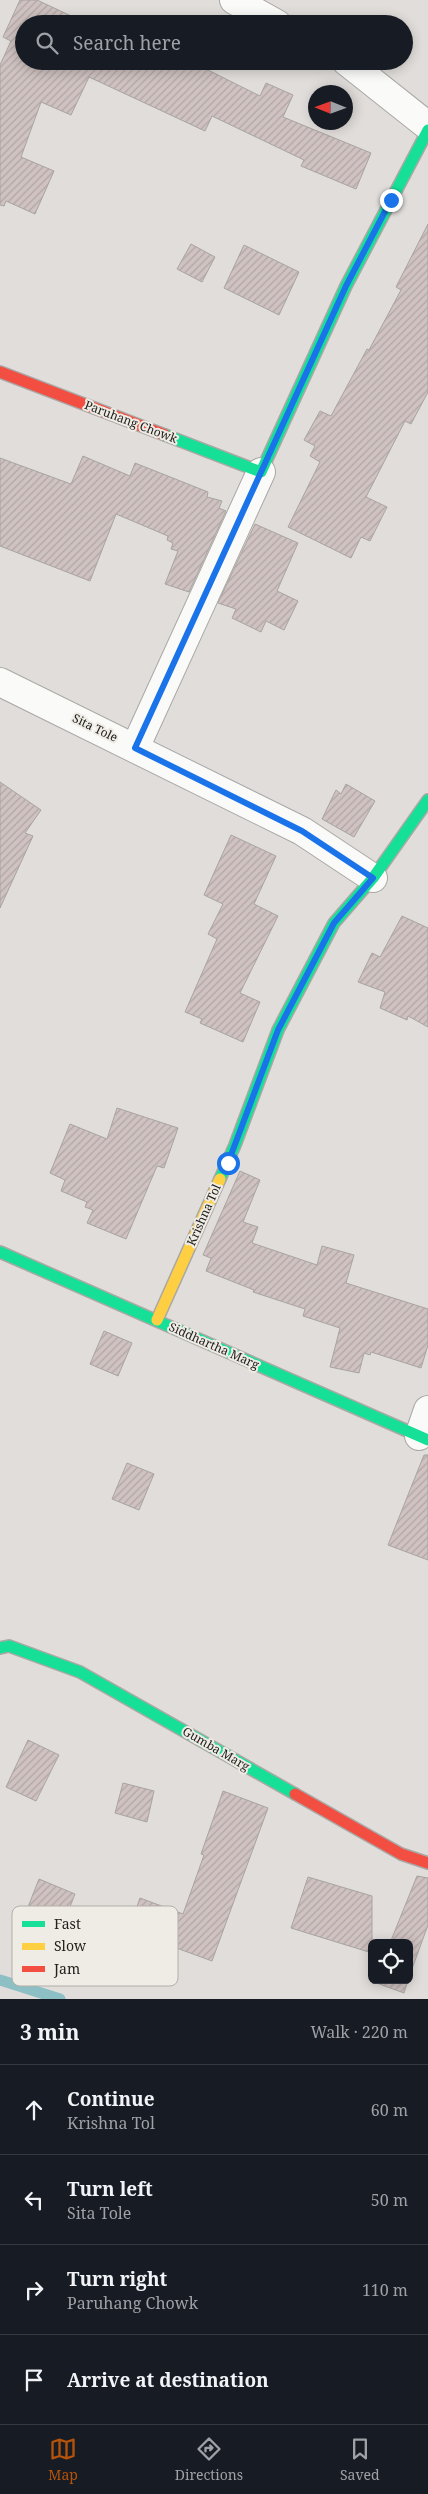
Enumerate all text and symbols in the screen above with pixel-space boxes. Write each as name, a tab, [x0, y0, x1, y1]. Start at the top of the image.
search box	[15, 15, 413, 70]
icon: search	[33, 29, 61, 57]
text: Search here	[73, 30, 181, 56]
north arrow	[308, 85, 353, 130]
route end	[380, 189, 403, 212]
street label: Paruhang Chowk	[82, 396, 181, 447]
street label: Sita Tole	[70, 709, 121, 746]
route start	[217, 1152, 240, 1175]
street label: Krishna Tol	[182, 1181, 225, 1248]
street label: Siddhartha Marg	[166, 1318, 262, 1373]
street label: Gumba Marg	[180, 1722, 253, 1775]
legend	[12, 1906, 178, 1986]
text: Fast	[54, 1914, 81, 1933]
text: Slow	[54, 1936, 87, 1955]
map controls	[368, 1939, 413, 1984]
button: locate	[368, 1939, 413, 1984]
text: Jam	[53, 1959, 80, 1978]
text: 3 min	[20, 2018, 79, 2046]
text: Walk · 220 m	[311, 2021, 408, 2043]
text: Continue	[67, 2086, 155, 2112]
icon: ahead	[20, 2096, 48, 2124]
text: 60 m	[371, 2099, 408, 2121]
text: Krishna Tol	[67, 2112, 155, 2134]
text: Turn left	[67, 2176, 153, 2202]
icon: left	[20, 2186, 48, 2214]
text: 50 m	[371, 2189, 408, 2211]
text: Sita Tole	[67, 2202, 131, 2224]
text: Turn right	[67, 2266, 167, 2292]
icon: right	[20, 2276, 48, 2304]
text: 110 m	[362, 2279, 408, 2301]
text: Paruhang Chowk	[67, 2292, 198, 2314]
icon: arrive	[20, 2366, 48, 2394]
text: Arrive at destination	[67, 2367, 269, 2393]
tab: Map	[48, 2435, 78, 2484]
tab: Directions	[175, 2435, 243, 2484]
tab: Saved	[340, 2435, 380, 2484]

